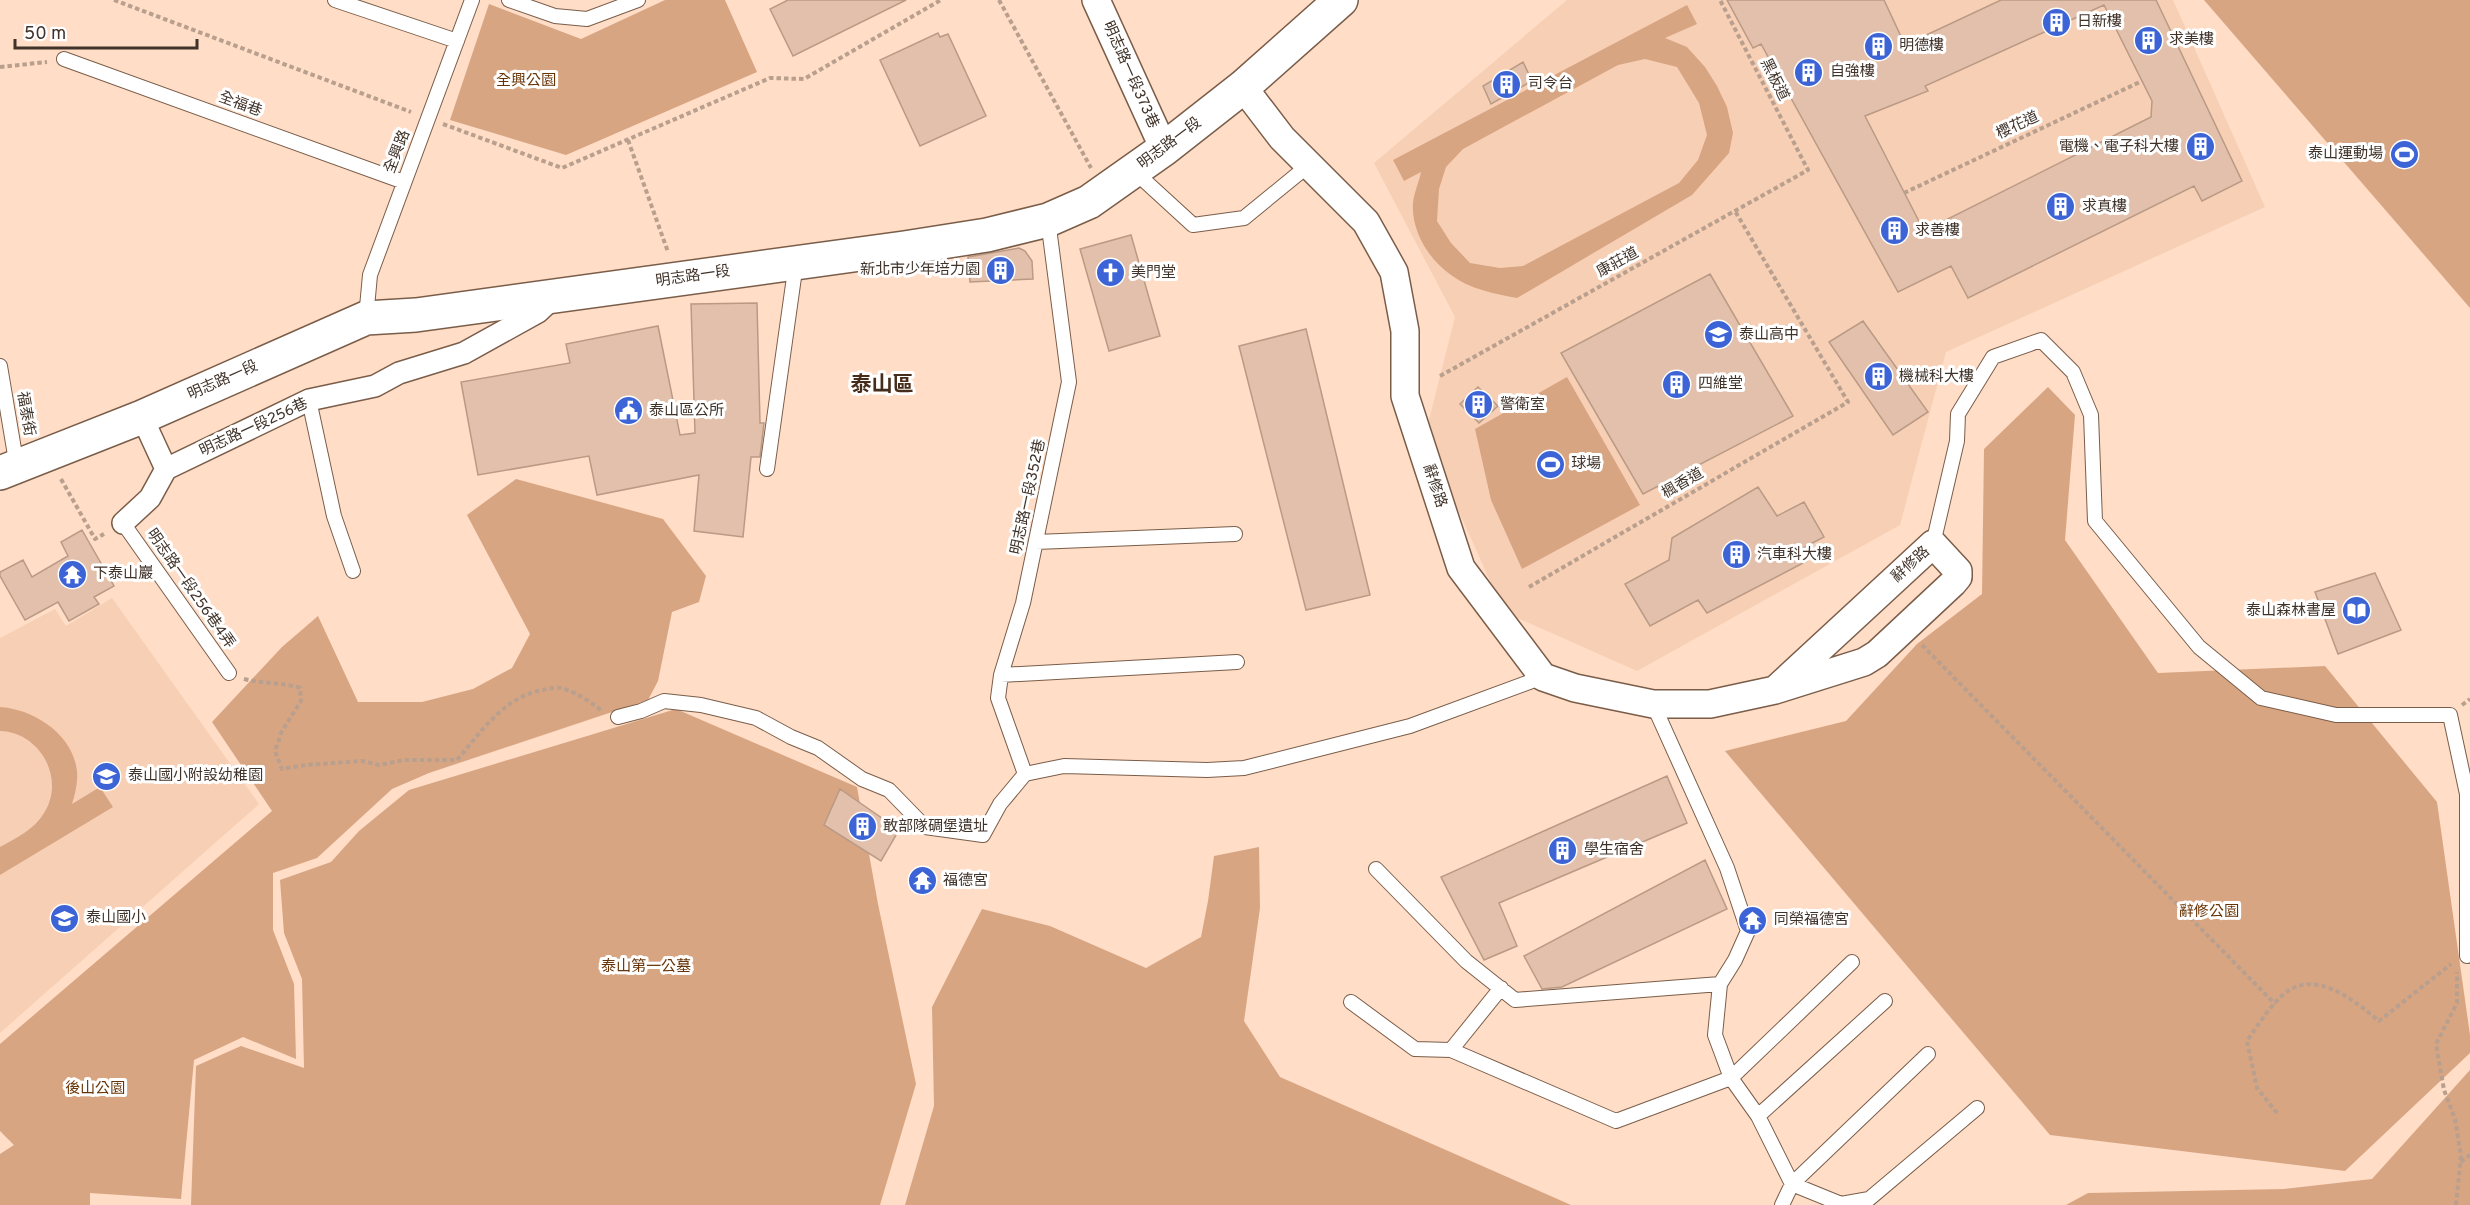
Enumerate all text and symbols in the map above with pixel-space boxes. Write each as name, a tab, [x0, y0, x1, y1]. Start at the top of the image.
building icon: 日新樓	[2040, 6, 2072, 38]
scale bar	[15, 12, 196, 50]
place label: 日新樓	[2077, 13, 2122, 32]
street label: 明志路一段373巷	[1098, 18, 1162, 132]
text: 50 m	[24, 23, 66, 46]
building icon: 求美樓	[2132, 24, 2164, 56]
building icon: 明德樓	[1862, 30, 1894, 62]
place label: 求美樓	[2169, 31, 2214, 50]
place label: 明德樓	[1899, 36, 1944, 56]
street label: 黑板道	[1755, 56, 1793, 104]
building icon: 自強樓	[1793, 56, 1825, 88]
place label: 自強樓	[1830, 63, 1875, 82]
building icon: 司令台	[1491, 68, 1523, 100]
park label: 全興公園	[496, 72, 556, 91]
place label: 司令台	[1528, 75, 1573, 94]
street label: 全福巷	[216, 88, 264, 122]
street label: 櫻花道	[1994, 108, 2042, 144]
street label: 明志路一段	[1134, 114, 1206, 174]
street label: 全興路	[381, 128, 415, 176]
building icon: 電機、電子科大樓	[2184, 131, 2216, 163]
place label: 電機、電子科大樓	[2059, 138, 2179, 157]
sports icon: 泰山運動場	[2388, 138, 2420, 170]
place label: 泰山運動場	[2308, 144, 2383, 164]
building icon: 求真樓	[2045, 191, 2077, 223]
place label: 求真樓	[2082, 198, 2127, 217]
building icon: 求善樓	[1878, 215, 1910, 247]
place label: 求善樓	[1915, 222, 1960, 241]
street label: 康莊道	[1594, 244, 1642, 282]
building icon: 新北市少年培力園	[985, 254, 1017, 286]
church icon: 美門堂	[1094, 257, 1126, 289]
place label: 新北市少年培力園	[860, 260, 980, 280]
street label: 明志路一段	[655, 262, 731, 292]
place label: 美門堂	[1131, 264, 1176, 283]
school or university icon: 泰山高中	[1702, 319, 1734, 351]
place label: 泰山高中	[1739, 325, 1799, 345]
street label: 明志路一段	[185, 357, 261, 405]
building icon: 機械科大樓	[1862, 361, 1894, 393]
building icon: 四維堂	[1661, 368, 1693, 400]
place label: 機械科大樓	[1899, 368, 1974, 387]
district label: 泰山區	[851, 372, 914, 399]
place label: 四維堂	[1698, 375, 1743, 394]
building icon: 警衛室	[1463, 389, 1495, 421]
street label: 福泰街	[12, 390, 39, 438]
street label: 明志路一段256巷	[197, 395, 311, 461]
public building icon: 泰山區公所	[612, 395, 644, 427]
place label: 警衛室	[1500, 396, 1545, 415]
place label: 泰山區公所	[649, 401, 724, 421]
street label: 明志路一段352巷	[1007, 438, 1051, 556]
sports icon: 球場	[1534, 448, 1566, 480]
place label: 球場	[1571, 455, 1601, 474]
street label: 辭修路	[1418, 462, 1450, 510]
street label: 楓香道	[1659, 465, 1707, 503]
street label: 明志路一段256巷4弄	[142, 525, 238, 653]
building icon: 汽車科大樓	[1720, 539, 1752, 571]
street label: 辭修路	[1888, 543, 1934, 587]
place label: 汽車科大樓	[1757, 546, 1832, 565]
temple icon: 下泰山巖	[56, 558, 88, 590]
place label: 下泰山巖	[93, 564, 153, 584]
library icon: 泰山森林書屋	[2341, 595, 2373, 627]
place label: 泰山森林書屋	[2246, 601, 2336, 621]
school or university icon: 泰山國小附設幼稚園	[91, 760, 123, 792]
place label: 泰山國小附設幼稚園	[128, 766, 263, 786]
building icon: 敢部隊碉堡遺址	[846, 811, 878, 843]
place label: 敢部隊碉堡遺址	[883, 818, 988, 837]
building icon: 學生宿舍	[1547, 834, 1579, 866]
place label: 學生宿舍	[1584, 841, 1644, 860]
temple icon: 福德宮	[906, 865, 938, 897]
place label: 福德宮	[943, 871, 988, 891]
school or university icon: 泰山國小	[49, 902, 81, 934]
park label: 辭修公園	[2179, 903, 2239, 922]
temple icon: 同榮福德宮	[1737, 904, 1769, 936]
place label: 泰山國小	[86, 908, 146, 928]
place label: 同榮福德宮	[1774, 910, 1849, 930]
park label: 泰山第一公墓	[601, 957, 691, 977]
park label: 後山公園	[65, 1080, 125, 1099]

